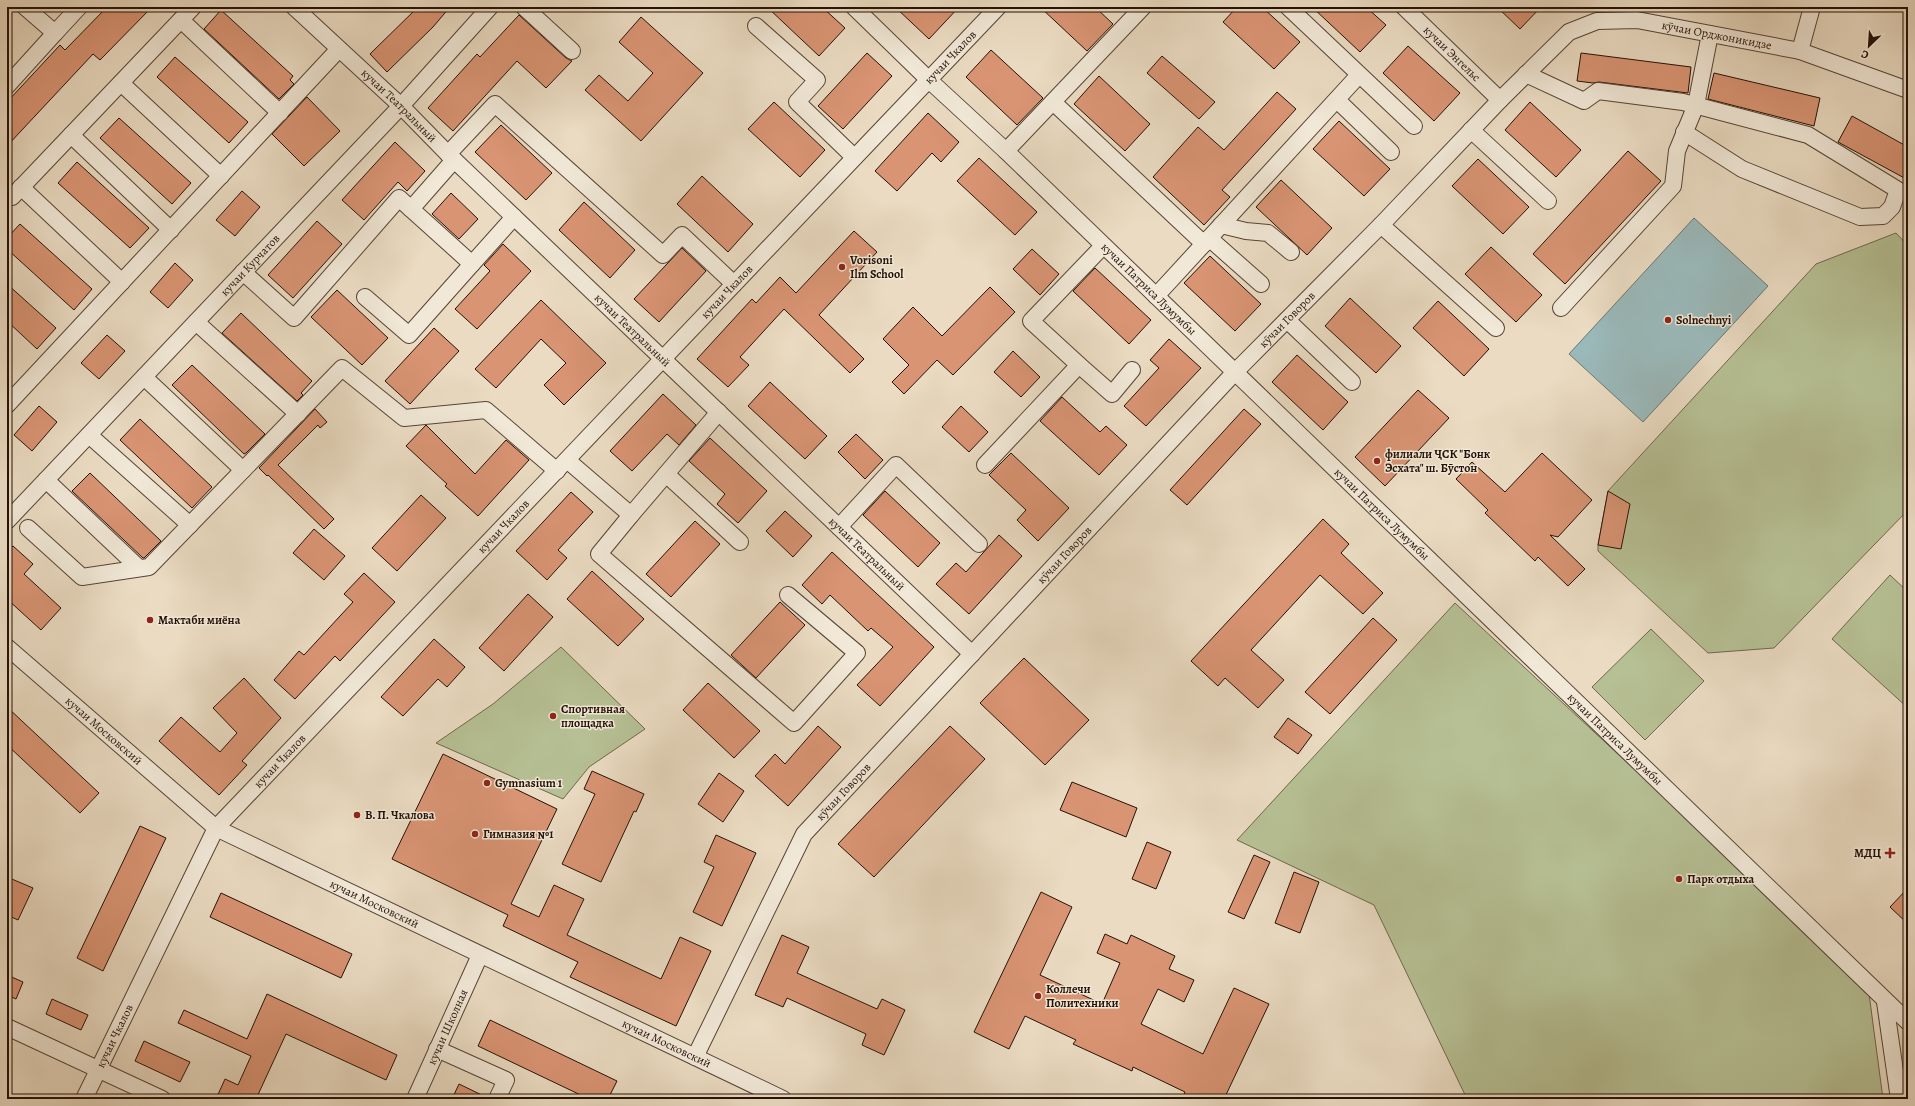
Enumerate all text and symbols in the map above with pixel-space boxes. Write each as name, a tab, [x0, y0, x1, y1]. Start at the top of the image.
street label: кӯчаи Орджоникидзе	[1660, 17, 1773, 53]
street label: кучаи Энгельс	[1420, 22, 1484, 85]
north arrow	[1849, 26, 1889, 66]
street label: кучаи Чкалов	[921, 27, 980, 88]
text: С	[1859, 46, 1871, 63]
street label: кучаи Театральный	[358, 65, 440, 146]
street label: кучаи Курчатов	[217, 230, 284, 299]
street label: кучаи Патриса Лумумбы	[1098, 239, 1200, 339]
place label: Vorisoni Ilm School	[849, 252, 904, 282]
street label: кучаи Чкалов	[697, 261, 756, 322]
marker: Vorisoni Ilm School	[837, 262, 847, 272]
street label: кӯчаи Говоров	[1256, 288, 1319, 351]
street label: кучаи Театральный	[591, 290, 674, 370]
place label: Solnechnyi	[1676, 312, 1732, 328]
marker: Solnechnyi	[1663, 315, 1673, 325]
place label: филиали ҶСК "Бонк Эсхата" ш. Бӯстон	[1385, 446, 1491, 476]
marker: филиали ҶСК "Бонк Эсхата" ш. Бӯстон	[1372, 456, 1382, 466]
street label: кучаи Патриса Лумумбы	[1331, 464, 1433, 564]
street label: кучаи Чкалов	[474, 496, 533, 557]
street label: кучаи Театральный	[825, 514, 909, 594]
street label: кӯчаи Говоров	[1034, 522, 1096, 587]
place label: Мактаби миёна	[158, 612, 241, 628]
marker: Мактаби миёна	[145, 615, 155, 625]
street label: кучаи Патриса Лумумбы	[1564, 689, 1666, 789]
street label: кучаи Московский	[62, 693, 146, 769]
place label: Спортивная площадка	[561, 701, 625, 731]
marker: Спортивная площадка	[548, 711, 558, 721]
street label: кучаи Чкалов	[250, 730, 310, 791]
street label: кӯчаи Говоров	[813, 759, 875, 824]
place label: Gymnasium 1	[495, 775, 563, 791]
marker: Gymnasium 1	[482, 778, 492, 788]
place label: В. П. Чкалова	[365, 807, 435, 823]
marker: В. П. Чкалова	[352, 810, 362, 820]
place label: Гимназия №1	[483, 826, 554, 842]
marker: Гимназия №1	[470, 829, 480, 839]
place label: МДЦ	[1854, 845, 1881, 861]
marker: МДЦ	[1884, 847, 1896, 859]
place label: Парк отдыха	[1687, 871, 1754, 887]
marker: Парк отдыха	[1674, 874, 1684, 884]
street label: кучаи Московский	[327, 876, 422, 932]
place label: Коллечи Политехники	[1046, 981, 1119, 1011]
street label: кучаи Школная	[423, 986, 472, 1067]
marker: Коллечи Политехники	[1033, 991, 1043, 1001]
street label: кучаи Чкалов	[92, 1001, 137, 1070]
street label: кучаи Московский	[620, 1015, 714, 1072]

